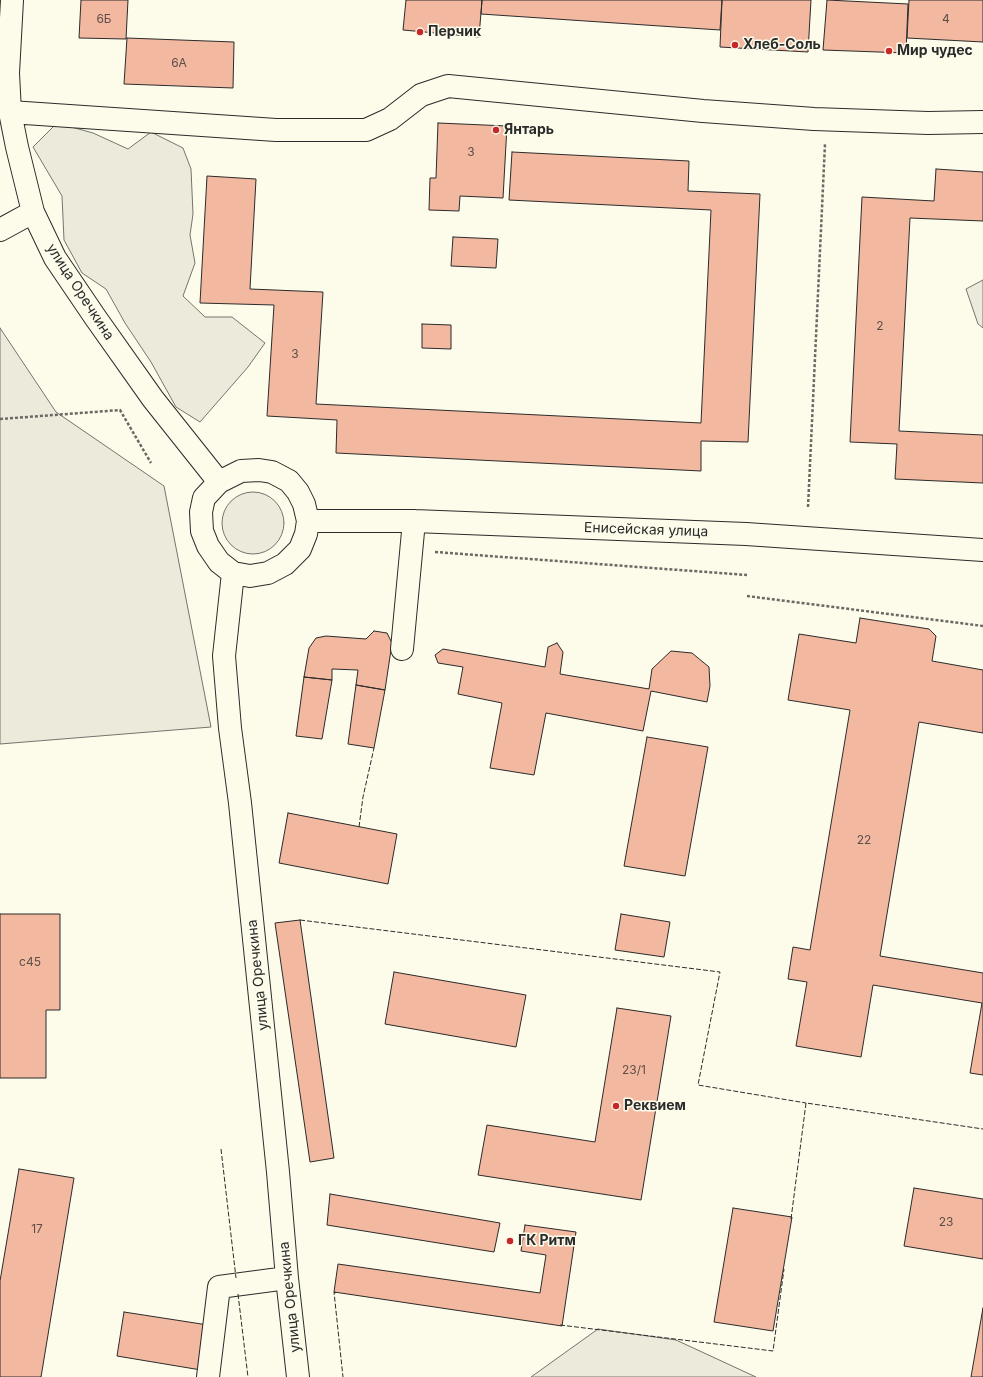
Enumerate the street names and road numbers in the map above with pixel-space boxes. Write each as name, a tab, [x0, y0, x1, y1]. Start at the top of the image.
street label: улица Оречкина	[43, 241, 117, 343]
street label: Енисейская улица	[584, 519, 708, 541]
street label: улица Оречкина	[244, 919, 272, 1031]
street label: улица Оречкина	[276, 1241, 304, 1353]

